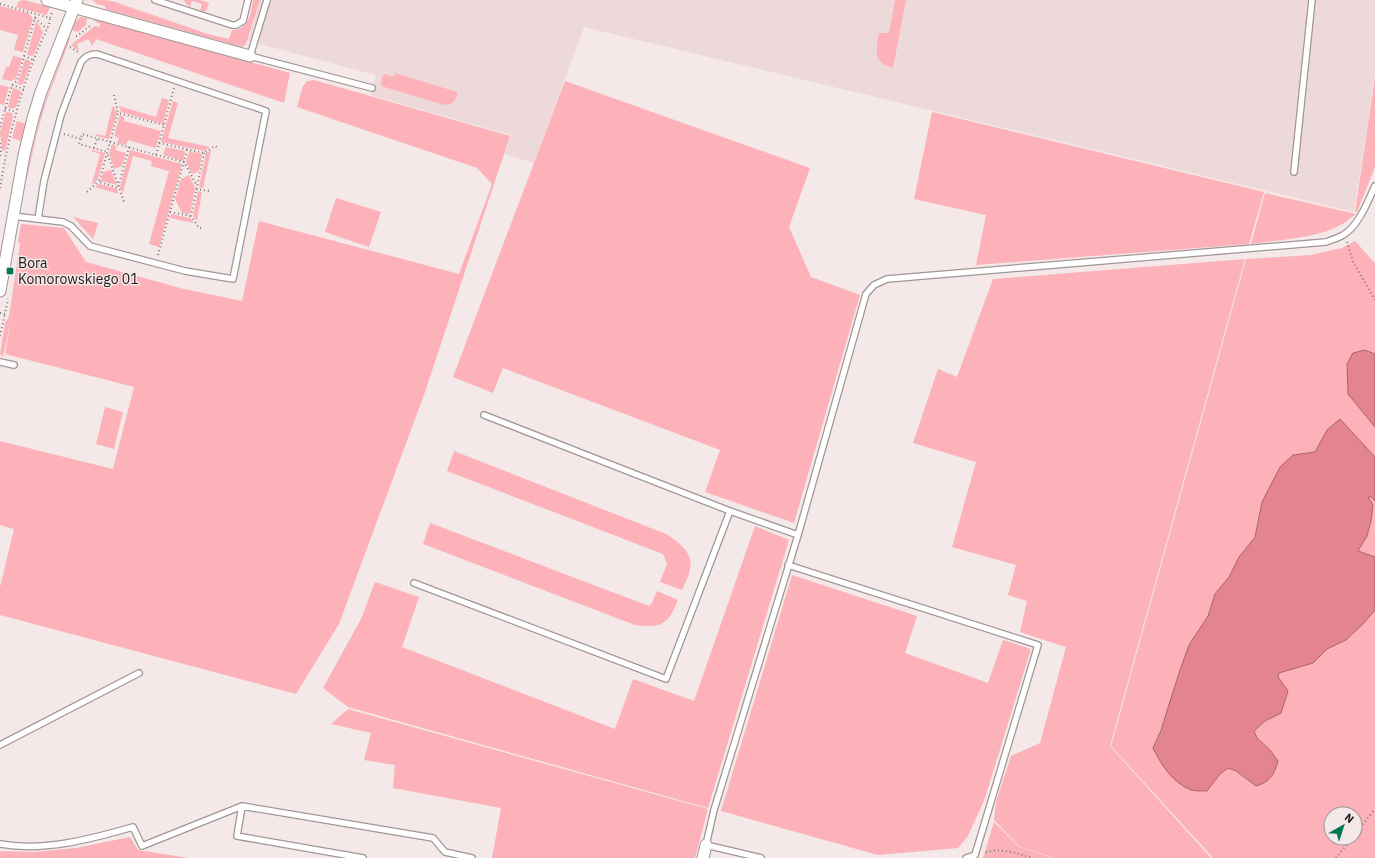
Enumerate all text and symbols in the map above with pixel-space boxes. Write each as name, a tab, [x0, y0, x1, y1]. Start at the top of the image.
place label: Bora Komorowskiego 01	[18, 254, 139, 288]
marker: Bora Komorowskiego 01	[5, 266, 15, 276]
north arrow	[1323, 806, 1363, 846]
text: N	[1342, 810, 1357, 826]

